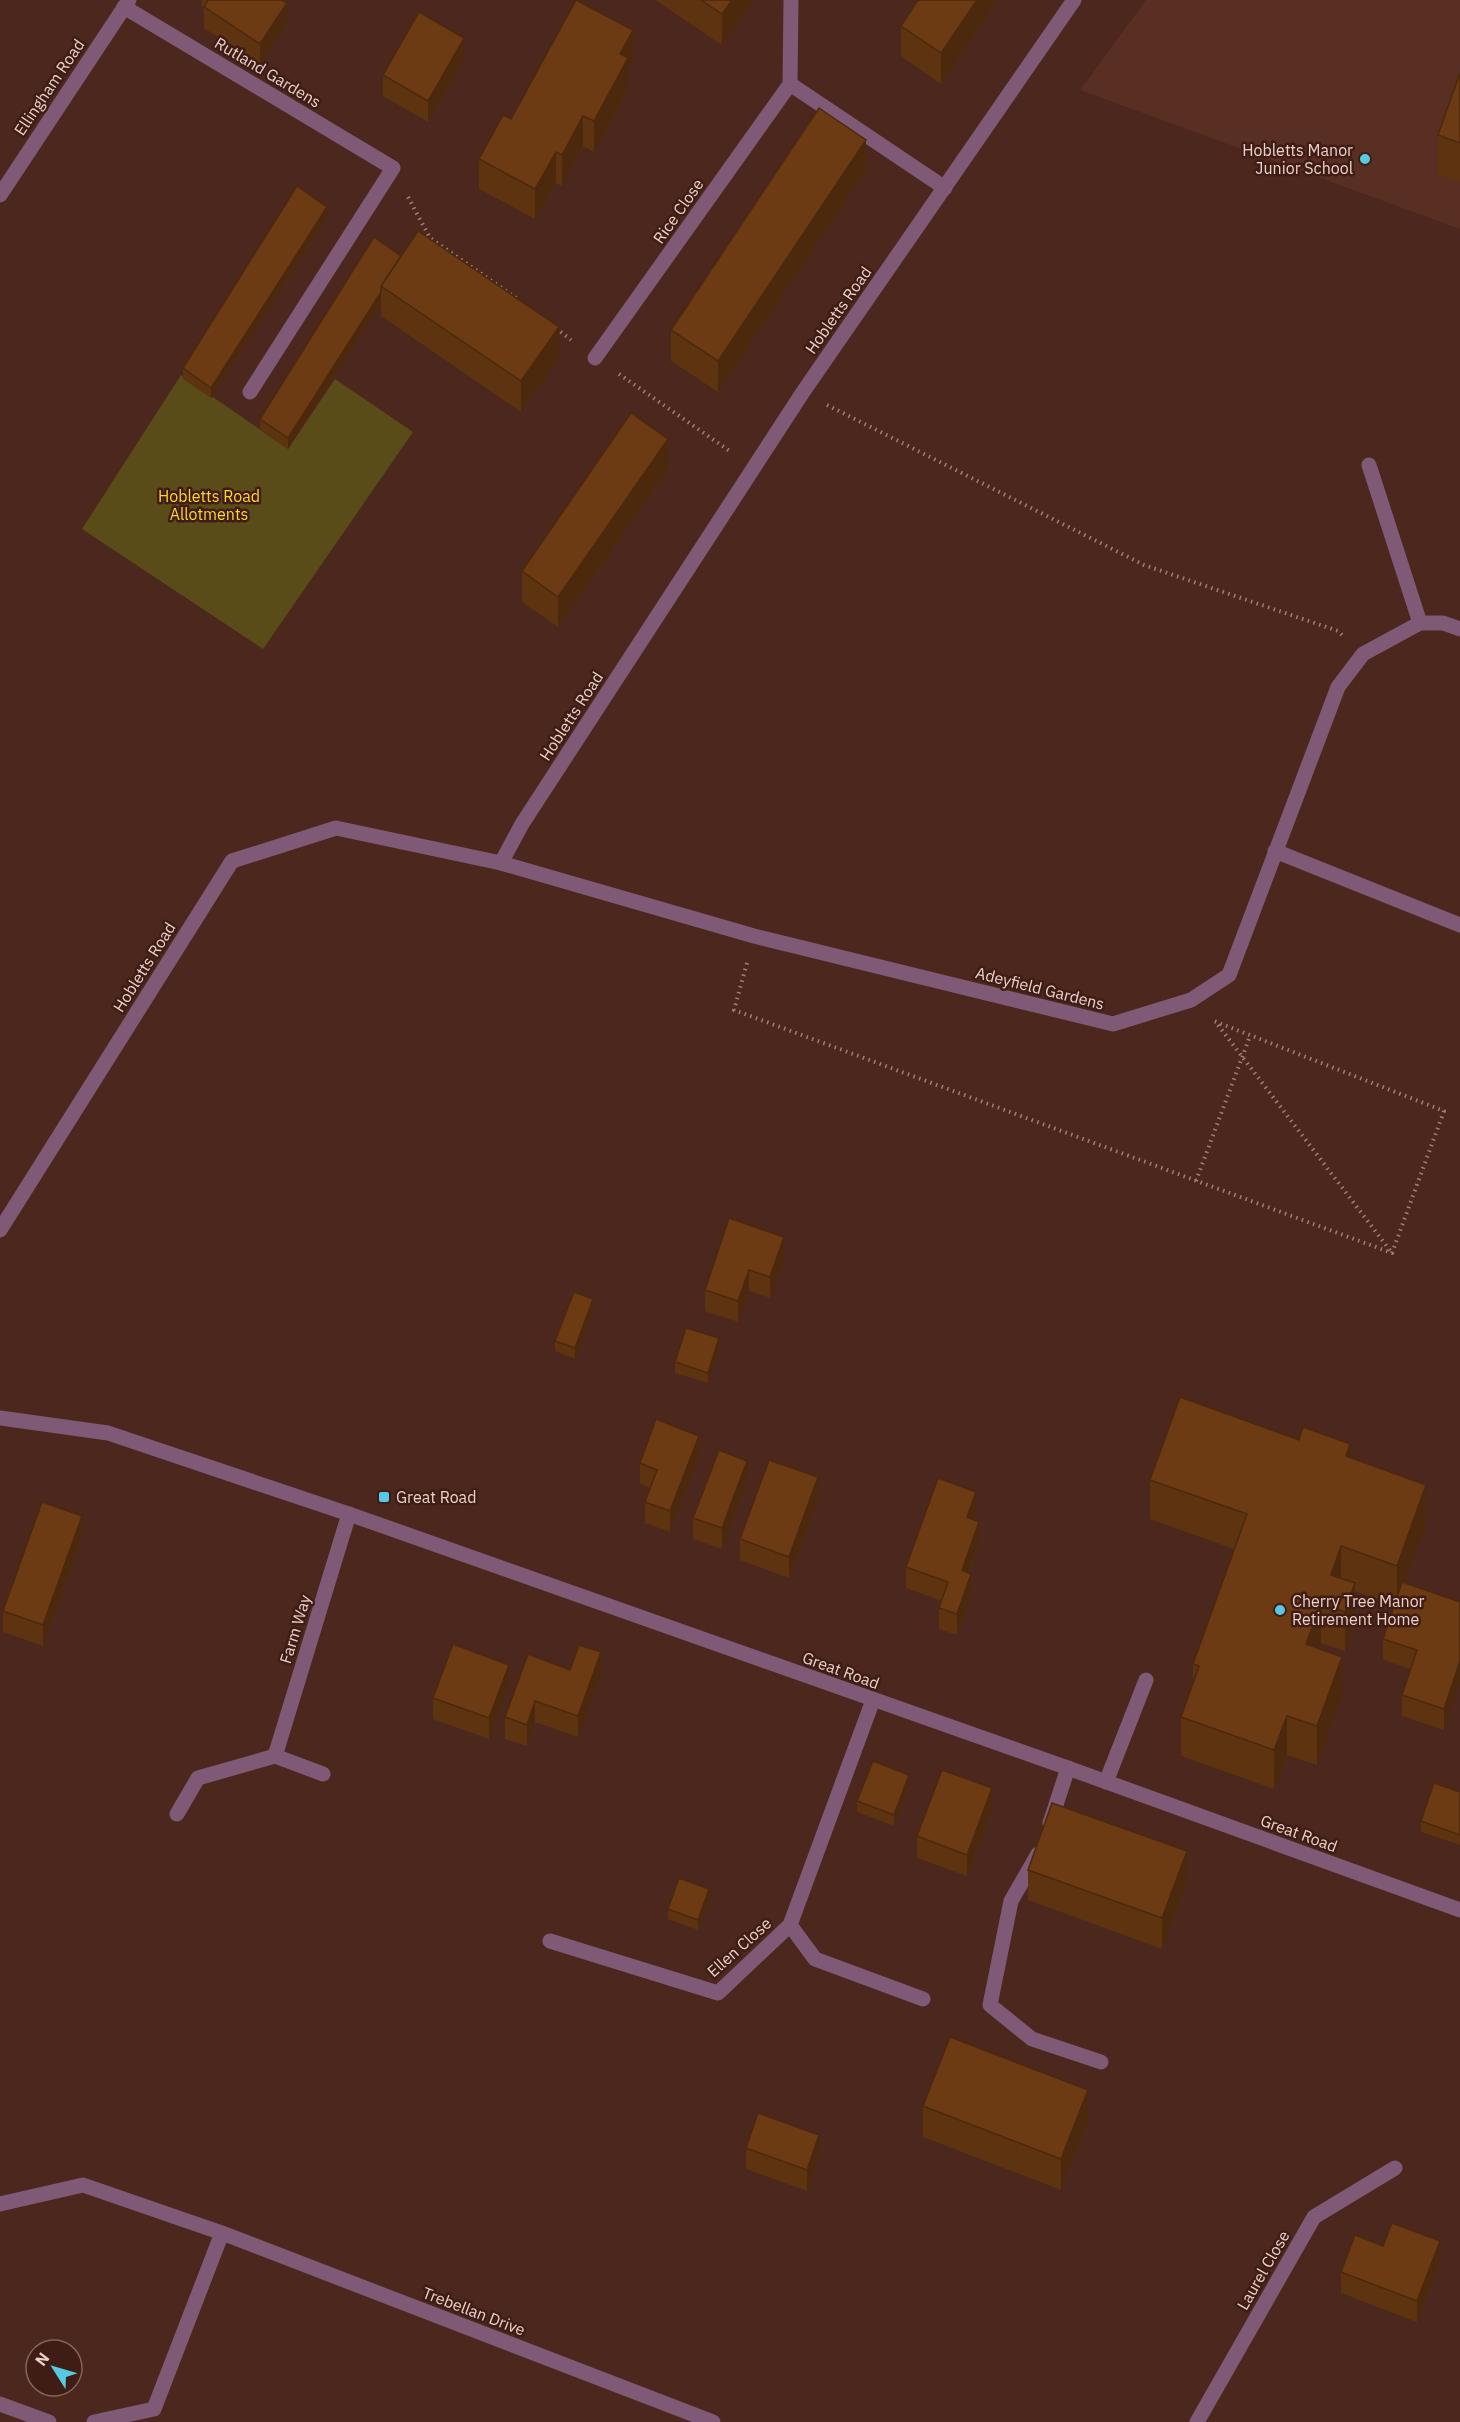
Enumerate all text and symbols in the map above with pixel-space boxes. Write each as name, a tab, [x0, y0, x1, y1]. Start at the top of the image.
street label: Rutland Gardens	[211, 32, 325, 112]
street label: Ellingham Road	[9, 35, 89, 139]
place label: Hobletts Manor Junior School	[1242, 140, 1353, 178]
marker: Hobletts Manor Junior School	[1358, 152, 1372, 166]
street label: Rice Close	[648, 175, 708, 247]
street label: Hobletts Road	[801, 262, 875, 358]
park label: Hobletts Road Allotments	[158, 486, 260, 524]
street label: Hobletts Road	[535, 668, 607, 764]
street label: Hobletts Road	[108, 918, 180, 1016]
street label: Adeyfield Gardens	[974, 962, 1106, 1014]
place label: Great Road	[396, 1487, 476, 1507]
marker: Great Road	[377, 1490, 391, 1504]
place label: Cherry Tree Manor Retirement Home	[1292, 1591, 1425, 1629]
street label: Farm Way	[275, 1592, 315, 1666]
marker: Cherry Tree Manor Retirement Home	[1273, 1603, 1287, 1617]
street label: Great Road	[800, 1647, 882, 1693]
street label: Great Road	[1258, 1810, 1340, 1856]
street label: Ellen Close	[703, 1913, 775, 1981]
street label: Laurel Close	[1232, 2227, 1294, 2313]
street label: Trebellan Drive	[420, 2282, 528, 2340]
north arrow	[24, 2338, 84, 2398]
text: N	[31, 2348, 53, 2370]

